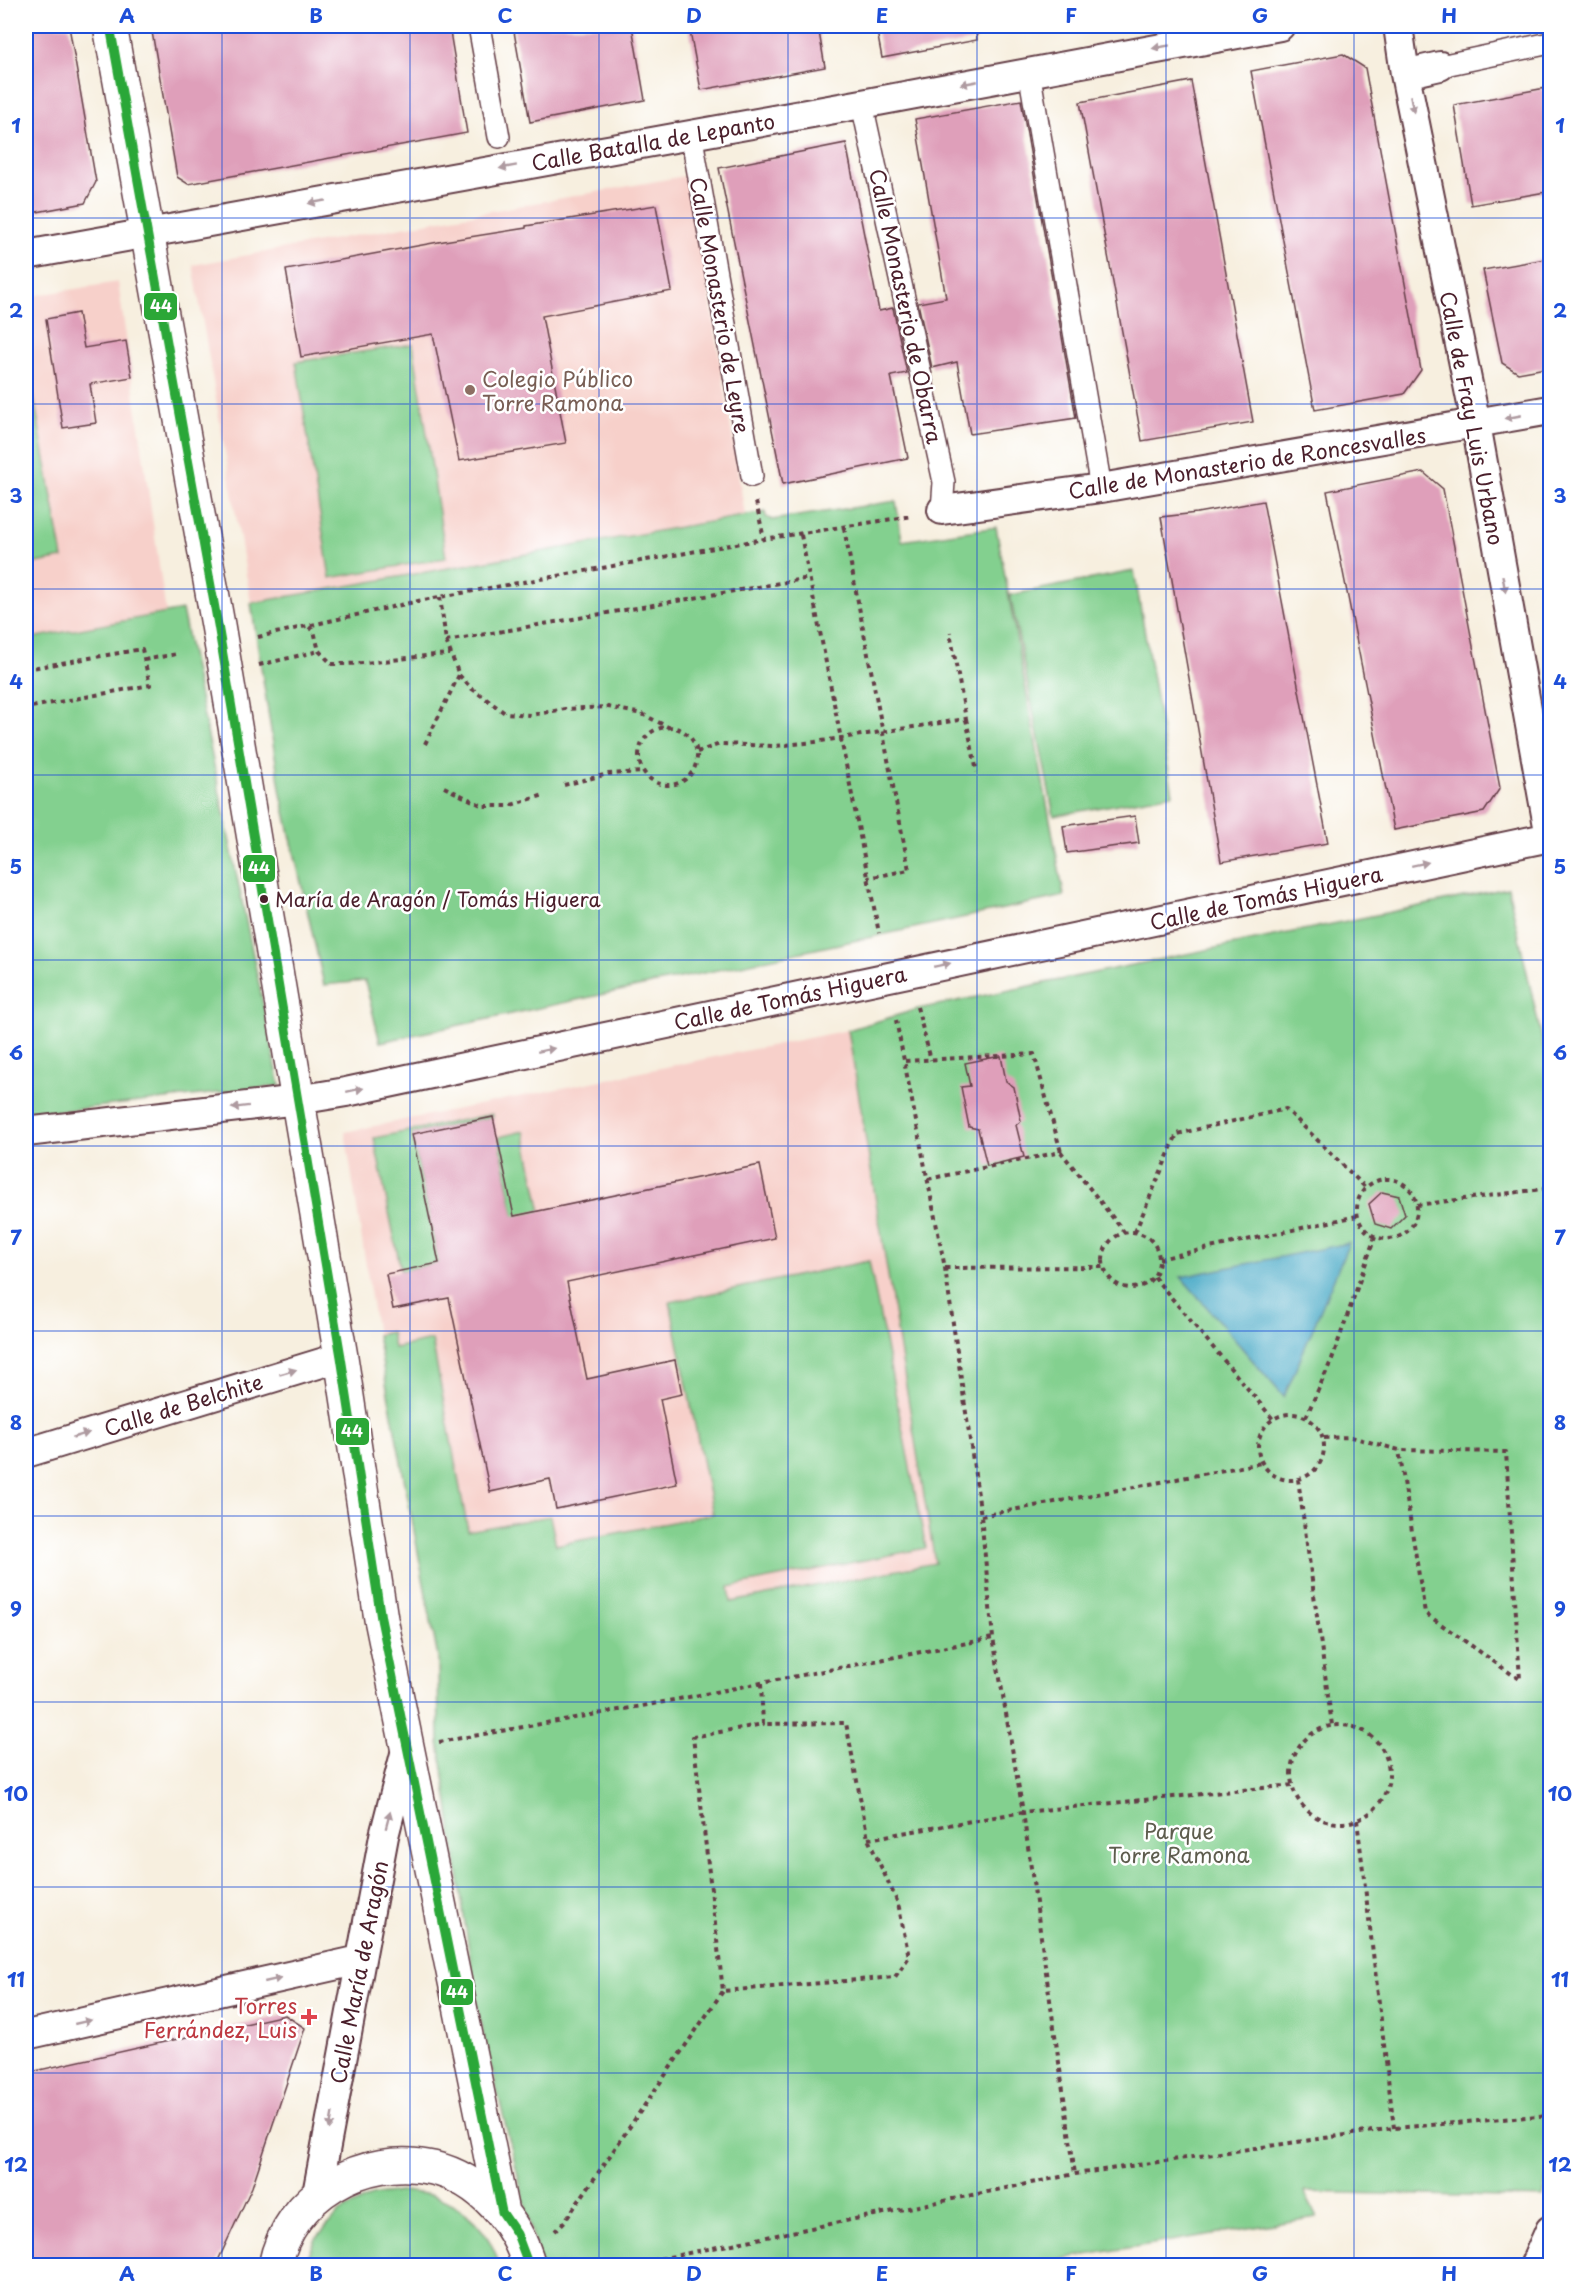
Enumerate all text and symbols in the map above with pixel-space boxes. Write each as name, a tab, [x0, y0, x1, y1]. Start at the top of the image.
text: A	[119, 0, 135, 30]
text: B	[309, 0, 323, 30]
text: C	[497, 0, 513, 30]
text: D	[686, 0, 702, 30]
text: E	[876, 0, 888, 30]
text: F	[1065, 0, 1077, 30]
text: G	[1252, 0, 1268, 30]
text: H	[1441, 0, 1457, 30]
one-way arrow	[1151, 43, 1170, 52]
one-way arrow	[959, 79, 978, 88]
one-way arrow	[1407, 95, 1417, 113]
street label: Calle Batalla de Lepanto	[529, 104, 777, 178]
text: 1	[11, 110, 21, 140]
text: 1	[1555, 110, 1565, 140]
one-way arrow	[499, 163, 518, 172]
street label: Calle Monasterio de Obarra	[862, 166, 952, 447]
street label: Calle Monasterio de Leyre	[683, 174, 759, 436]
one-way arrow	[307, 198, 326, 207]
street label: Calle de Fray Luis Urbano	[1433, 288, 1513, 548]
line badge: 44	[143, 292, 178, 321]
text: 44	[150, 293, 172, 317]
text: 2	[9, 295, 23, 325]
text: 2	[1553, 295, 1567, 325]
place label: Colegio Público Torre Ramona	[482, 362, 633, 418]
marker: Colegio Público Torre Ramona	[463, 383, 477, 397]
one-way arrow	[1503, 413, 1522, 422]
street label: Calle de Monasterio de Roncesvalles	[1066, 418, 1428, 506]
text: 3	[9, 480, 23, 510]
text: 3	[1553, 480, 1567, 510]
one-way arrow	[1500, 575, 1509, 594]
text: 4	[9, 666, 23, 696]
text: 4	[1553, 666, 1567, 696]
text: 5	[10, 851, 22, 881]
text: 5	[1554, 851, 1566, 881]
line badge: 44	[242, 854, 276, 883]
text: 44	[248, 855, 270, 879]
street label: Calle de Tomás Higuera	[1147, 857, 1385, 937]
one-way arrow	[1411, 859, 1430, 868]
place label: María de Aragón / Tomás Higuera	[275, 884, 601, 914]
marker: María de Aragón / Tomás Higuera	[258, 893, 270, 905]
street label: Calle de Tomás Higuera	[671, 957, 909, 1037]
one-way arrow	[933, 960, 952, 969]
text: 6	[9, 1037, 23, 1067]
text: 6	[1553, 1037, 1567, 1067]
one-way arrow	[537, 1044, 555, 1054]
one-way arrow	[346, 1085, 365, 1094]
one-way arrow	[230, 1102, 249, 1112]
text: 7	[10, 1222, 22, 1252]
text: 7	[1554, 1222, 1566, 1252]
street label: Calle de Belchite	[100, 1365, 266, 1443]
one-way arrow	[279, 1367, 297, 1376]
text: 8	[10, 1407, 22, 1437]
text: 8	[1554, 1407, 1566, 1437]
line badge: 44	[335, 1417, 370, 1446]
text: 44	[341, 1418, 363, 1442]
one-way arrow	[72, 1430, 90, 1439]
text: 9	[10, 1593, 22, 1623]
text: 9	[1554, 1593, 1566, 1623]
text: 10	[4, 1778, 28, 1808]
text: 10	[1548, 1778, 1572, 1808]
one-way arrow	[383, 1811, 393, 1830]
park label: Parque Torre Ramona	[1108, 1814, 1250, 1870]
street label: Calle María de Aragón	[321, 1858, 395, 2086]
text: 11	[7, 1964, 25, 1994]
text: 11	[1551, 1964, 1569, 1994]
one-way arrow	[264, 1974, 282, 1984]
line badge: 44	[440, 1978, 474, 2006]
text: 44	[446, 1979, 468, 2003]
place label: Torres Ferrández, Luis	[144, 1989, 297, 2045]
marker: Torres Ferrández, Luis	[302, 2010, 316, 2024]
one-way arrow	[73, 2017, 92, 2027]
one-way arrow	[326, 2112, 335, 2131]
text: 12	[4, 2149, 28, 2179]
text: 12	[1548, 2149, 1572, 2179]
text: A	[119, 2258, 135, 2288]
text: B	[309, 2258, 323, 2288]
text: C	[497, 2258, 513, 2288]
text: D	[686, 2258, 702, 2288]
text: E	[876, 2258, 888, 2288]
text: F	[1065, 2258, 1077, 2288]
text: G	[1252, 2258, 1268, 2288]
text: H	[1441, 2258, 1457, 2288]

